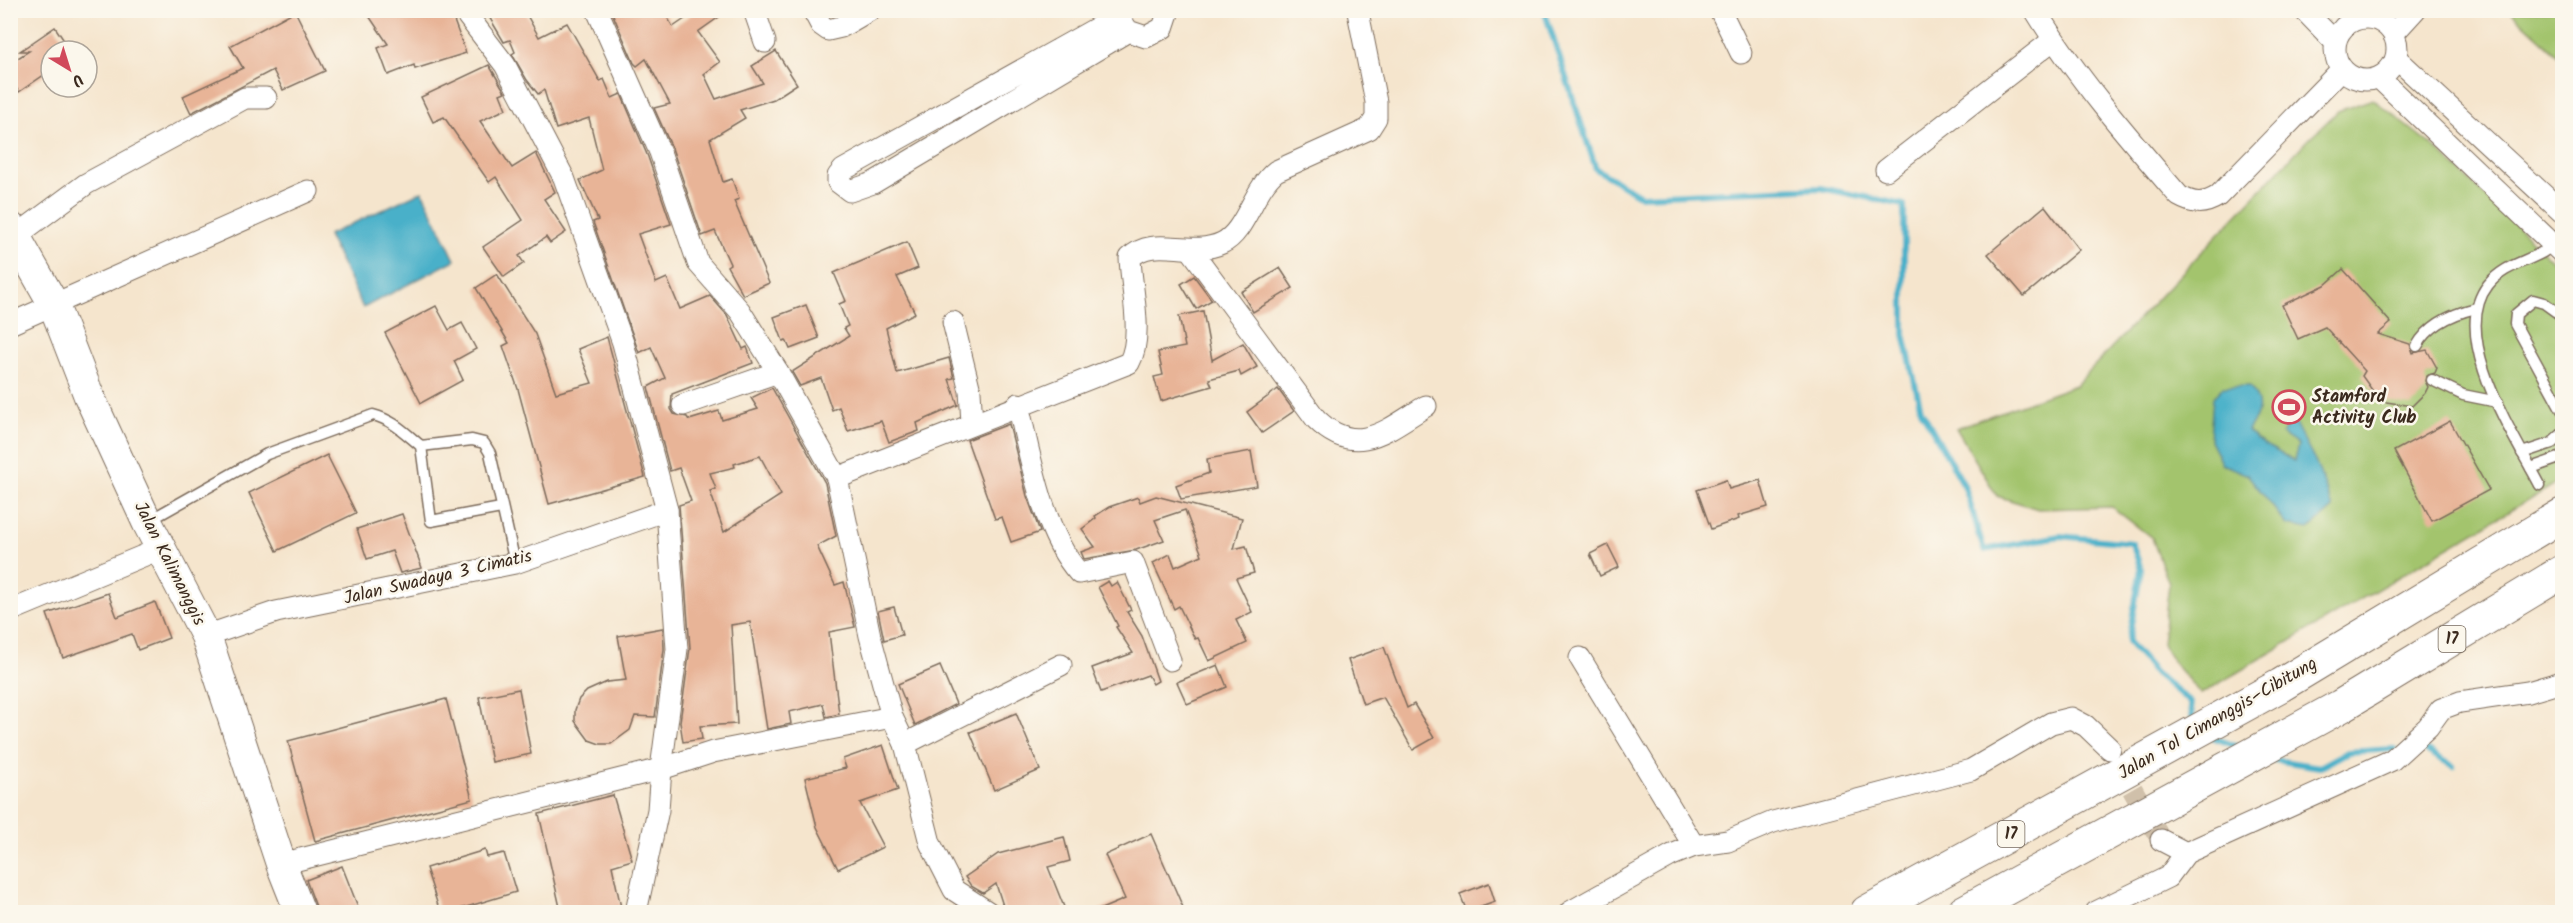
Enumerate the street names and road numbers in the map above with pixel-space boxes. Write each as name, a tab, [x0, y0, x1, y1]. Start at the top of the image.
street label: Jalan Kalimanggis	[125, 497, 213, 631]
street label: Jalan Swadaya 3 Cimatis	[341, 542, 535, 614]
road number: 17	[2438, 626, 2466, 652]
street label: Jalan Tol Cimanggis–Cibitung	[2113, 650, 2323, 788]
road number: 17	[1998, 821, 2024, 847]

